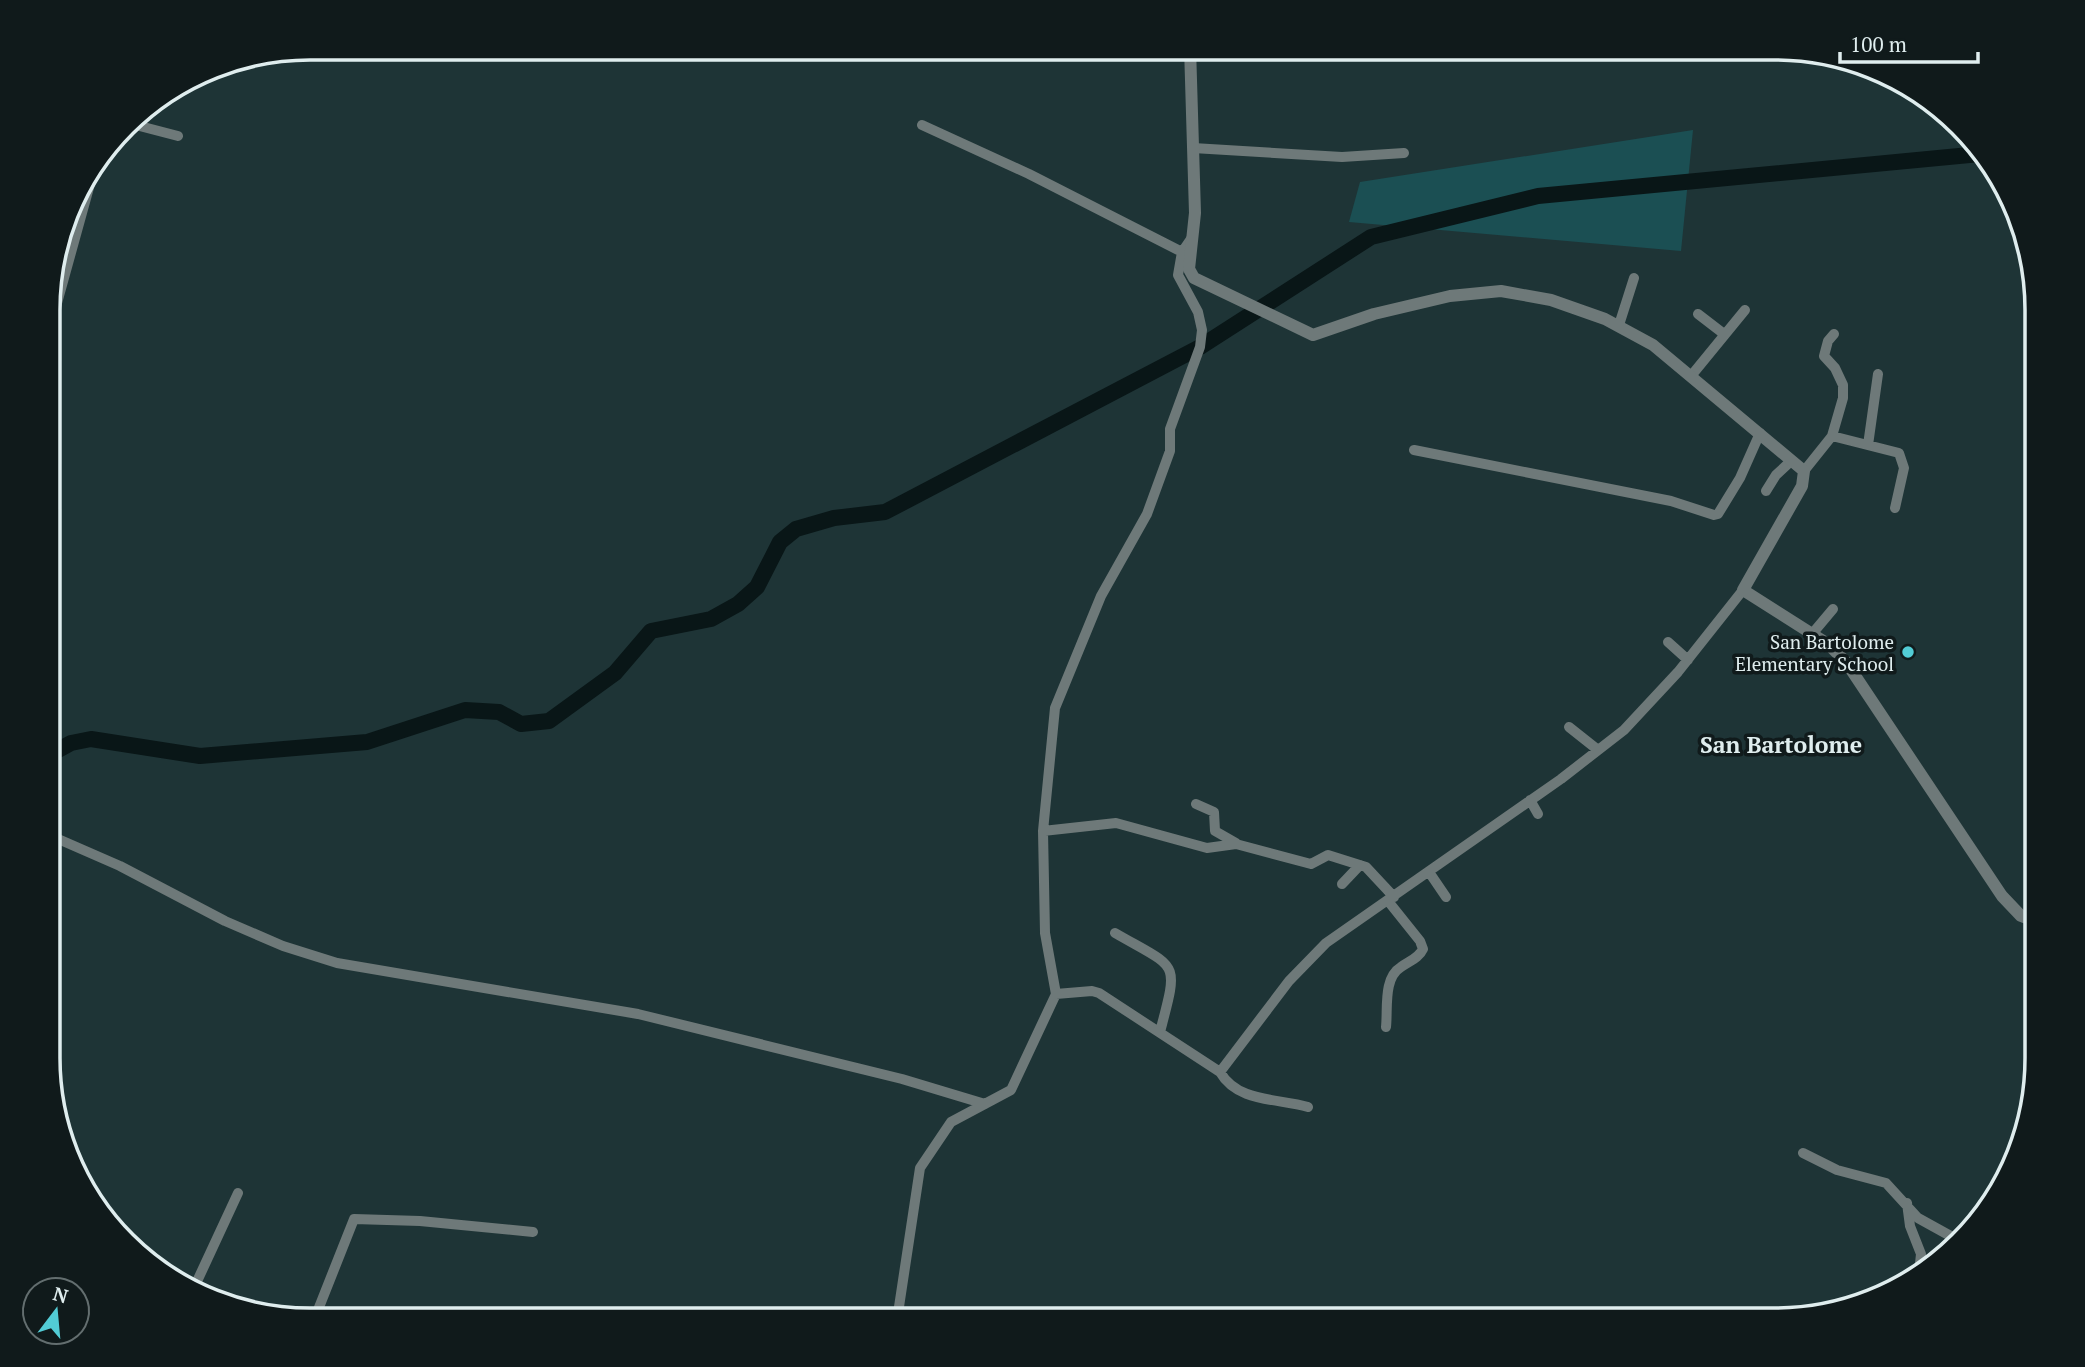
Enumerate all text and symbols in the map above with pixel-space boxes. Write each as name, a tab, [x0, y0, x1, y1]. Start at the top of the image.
scale bar	[1840, 21, 1978, 65]
text: 100 m	[1850, 30, 1907, 58]
place label: San Bartolome Elementary School	[1735, 629, 1894, 676]
marker: San Bartolome Elementary School	[1900, 644, 1916, 660]
district label: San Bartolome	[1700, 729, 1862, 760]
north arrow	[21, 1276, 91, 1346]
text: N	[50, 1280, 72, 1308]

